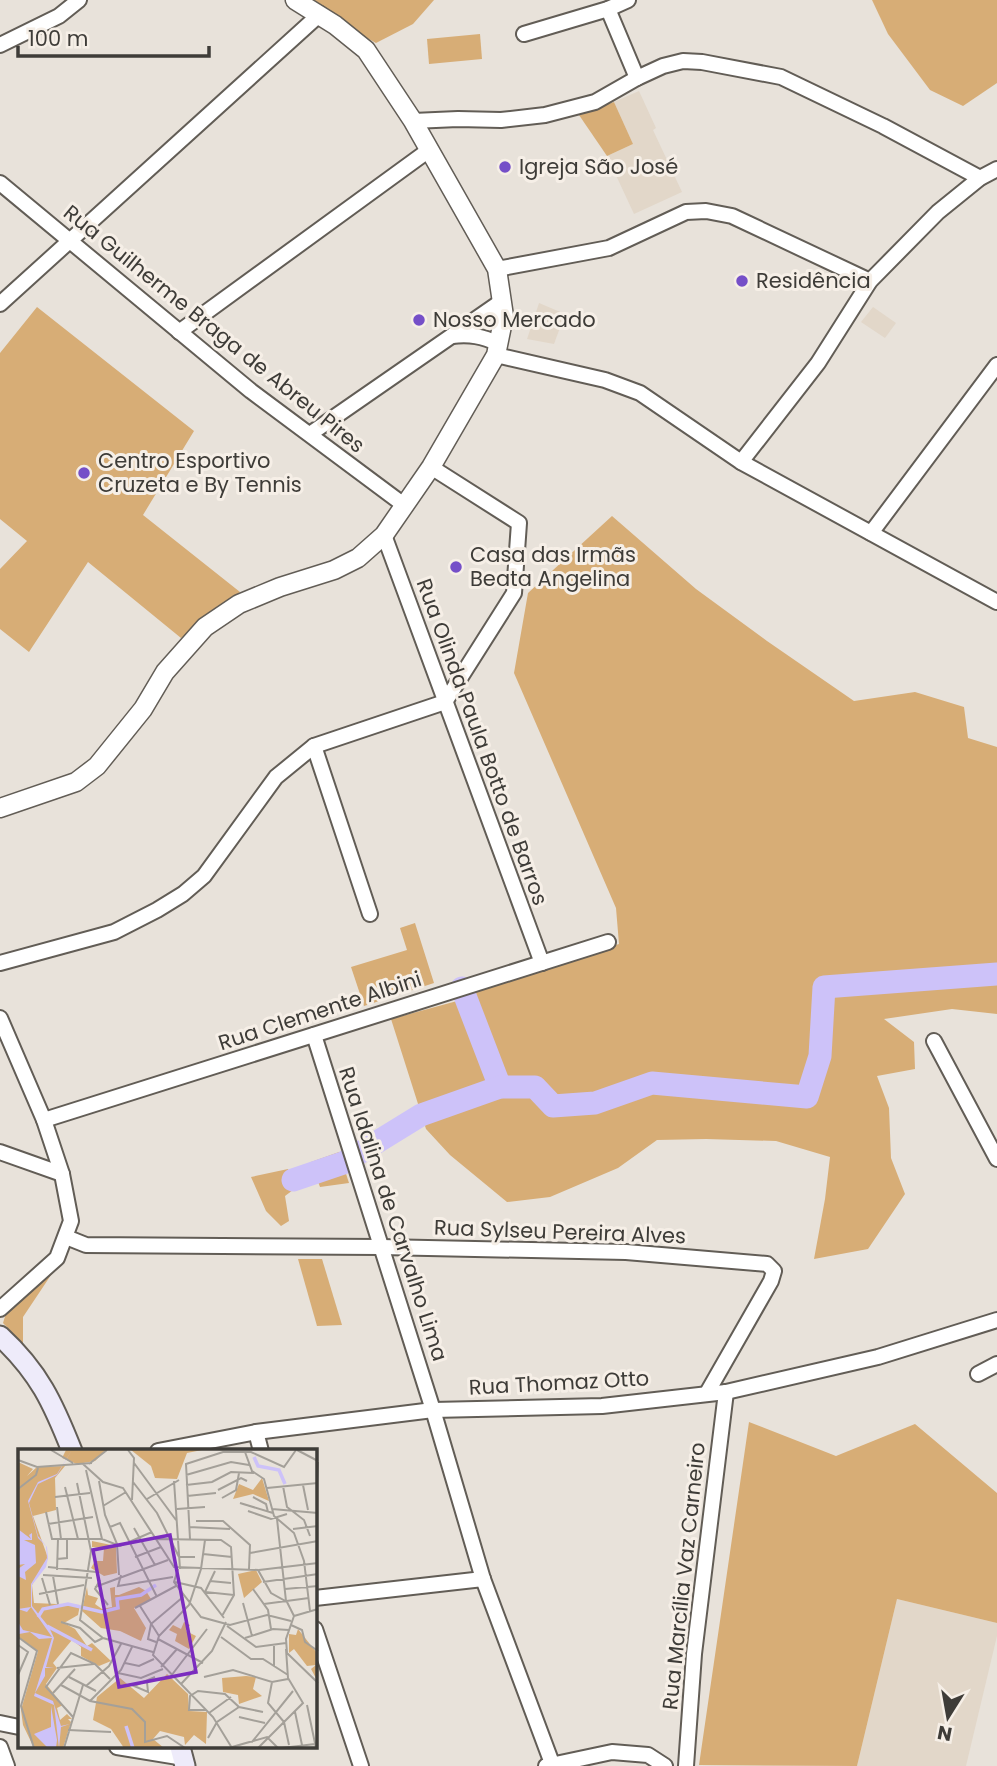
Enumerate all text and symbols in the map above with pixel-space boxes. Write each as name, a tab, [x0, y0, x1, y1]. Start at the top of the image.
scale bar	[18, 14, 208, 58]
text: 100 m	[28, 24, 88, 53]
place label: Igreja São José	[519, 152, 678, 181]
marker: Igreja São José	[497, 159, 513, 175]
street label: Rua Guilherme Braga de Abreu Pires	[58, 198, 371, 459]
place label: Residência	[756, 266, 871, 295]
marker: Residência	[734, 273, 750, 289]
place label: Nosso Mercado	[433, 305, 596, 334]
marker: Nosso Mercado	[411, 312, 427, 328]
place label: Centro Esportivo Cruzeta e By Tennis	[98, 446, 302, 499]
marker: Centro Esportivo Cruzeta e By Tennis	[76, 465, 92, 481]
place label: Casa das Irmãs Beata Angelina	[470, 540, 636, 593]
marker: Casa das Irmãs Beata Angelina	[448, 559, 464, 575]
street label: Rua Olinda Paula Botto de Barros	[410, 574, 555, 909]
street label: Rua Clemente Albini	[215, 964, 425, 1057]
street label: Rua Idalina de Carvalho Lima	[332, 1063, 455, 1365]
street label: Rua Sylseu Pereira Alves	[433, 1213, 687, 1250]
street label: Rua Thomaz Otto	[468, 1363, 650, 1402]
street label: Rua Marcília Vaz Carneiro	[655, 1441, 712, 1711]
inset map	[18, 1449, 317, 1748]
north arrow	[913, 1682, 983, 1752]
text: N	[935, 1719, 954, 1748]

